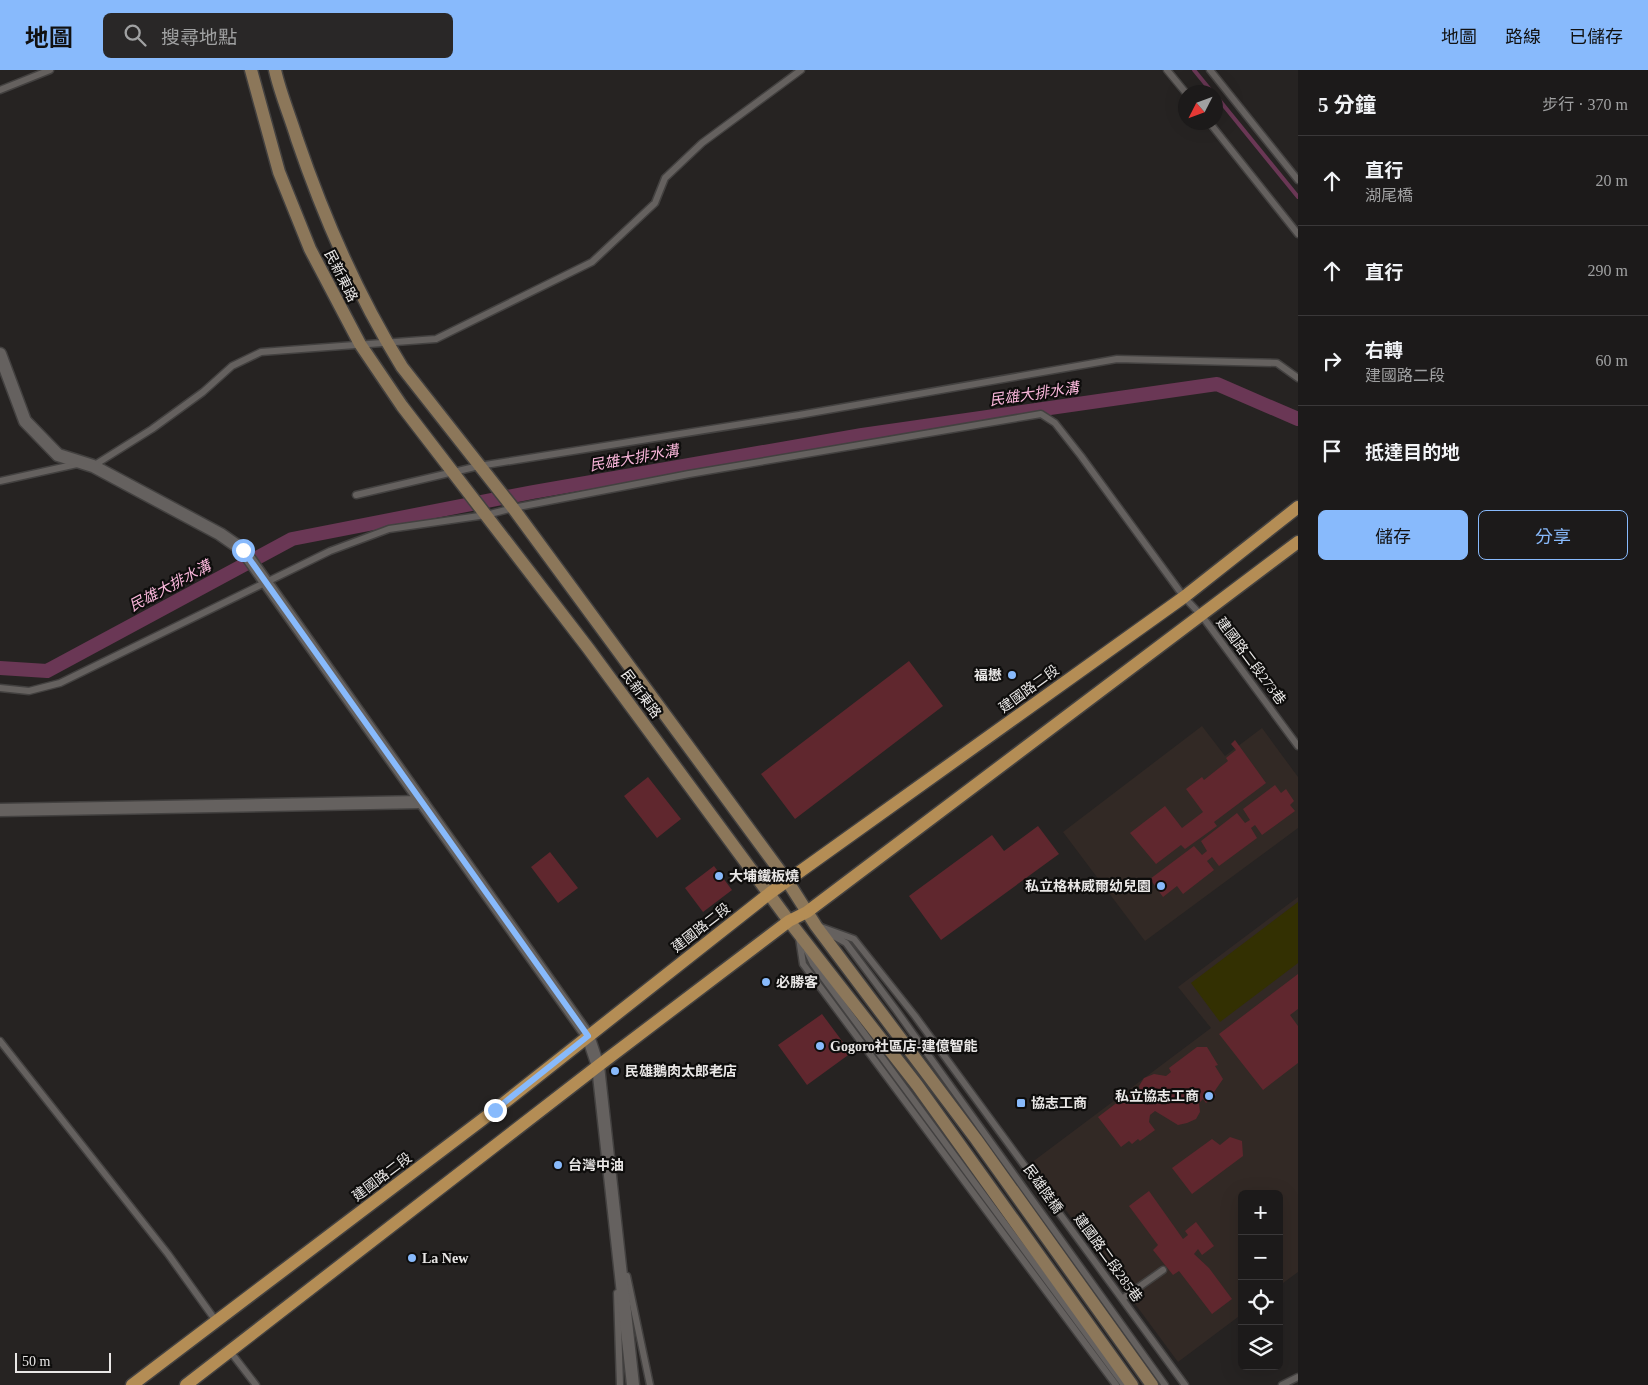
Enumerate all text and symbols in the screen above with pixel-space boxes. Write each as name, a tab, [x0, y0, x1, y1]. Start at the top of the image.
search box	[103, 13, 453, 58]
icon: search	[121, 21, 149, 49]
text: 地圖	[25, 25, 73, 51]
text: 搜尋地點	[161, 27, 237, 48]
text: 地圖	[1441, 27, 1477, 47]
text: 路線	[1505, 27, 1541, 47]
text: 已儲存	[1569, 27, 1623, 47]
north arrow	[1178, 85, 1223, 130]
text: 5 分鐘	[1318, 93, 1376, 117]
text: 步行 · 370 m	[1542, 96, 1628, 113]
text: 直行	[1365, 160, 1403, 181]
icon: ahead	[1318, 167, 1346, 195]
text: 20 m	[1596, 172, 1628, 189]
text: 湖尾橋	[1365, 187, 1413, 204]
street label: 民新東路	[322, 248, 360, 304]
icon: ahead	[1318, 257, 1346, 285]
text: 直行	[1365, 262, 1403, 283]
text: 290 m	[1588, 262, 1628, 279]
text: 右轉	[1365, 340, 1403, 361]
icon: right	[1318, 347, 1346, 375]
text: 60 m	[1596, 352, 1628, 369]
text: 建國路二段	[1365, 367, 1445, 384]
water label: 民雄大排水溝	[988, 380, 1082, 408]
icon: arrive	[1318, 437, 1346, 465]
water label: 民雄大排水溝	[588, 442, 682, 474]
text: 抵達目的地	[1365, 442, 1460, 463]
button: 儲存	[1318, 510, 1468, 560]
button: 分享	[1478, 510, 1628, 560]
route start	[232, 539, 255, 562]
water label: 民雄大排水溝	[127, 557, 215, 614]
street label: 建國路二段273巷	[1213, 615, 1289, 707]
street label: 建國路二段	[996, 662, 1062, 716]
street label: 民新東路	[618, 667, 664, 721]
place label: 福懋	[974, 668, 1002, 683]
marker: 福懋	[1006, 669, 1018, 681]
place label: 大埔鐵板燒	[729, 868, 799, 884]
marker: 大埔鐵板燒	[713, 870, 725, 882]
place label: 私立格林威爾幼兒園	[1025, 878, 1151, 894]
marker: 私立格林威爾幼兒園	[1155, 880, 1167, 892]
street label: 建國路二段	[669, 901, 733, 955]
place label: 必勝客	[776, 974, 818, 990]
marker: 必勝客	[760, 976, 772, 988]
place label: Gogoro社區店-建億智能	[830, 1038, 978, 1054]
marker: Gogoro社區店-建億智能	[814, 1040, 826, 1052]
place label: 民雄鵝肉太郎老店	[625, 1063, 737, 1079]
marker: 民雄鵝肉太郎老店	[609, 1065, 621, 1077]
place label: 私立協志工商	[1115, 1088, 1199, 1104]
marker: 私立協志工商	[1203, 1090, 1215, 1102]
place label: 協志工商	[1031, 1096, 1087, 1111]
marker: 協志工商	[1015, 1097, 1027, 1109]
route end	[484, 1099, 507, 1122]
street label: 建國路二段	[350, 1150, 414, 1204]
place label: 台灣中油	[568, 1157, 624, 1173]
marker: 台灣中油	[552, 1159, 564, 1171]
street label: 民雄陸橋	[1020, 1162, 1066, 1216]
map controls	[1238, 1190, 1283, 1370]
button: +	[1238, 1190, 1283, 1235]
street label: 建國路二段285巷	[1071, 1211, 1145, 1305]
button: −	[1238, 1235, 1283, 1280]
place label: La New	[422, 1251, 469, 1266]
marker: La New	[406, 1252, 418, 1264]
button: locate	[1238, 1280, 1283, 1325]
button: layers	[1238, 1325, 1283, 1370]
scale bar	[15, 1350, 111, 1373]
text: 50 m	[22, 1354, 50, 1369]

